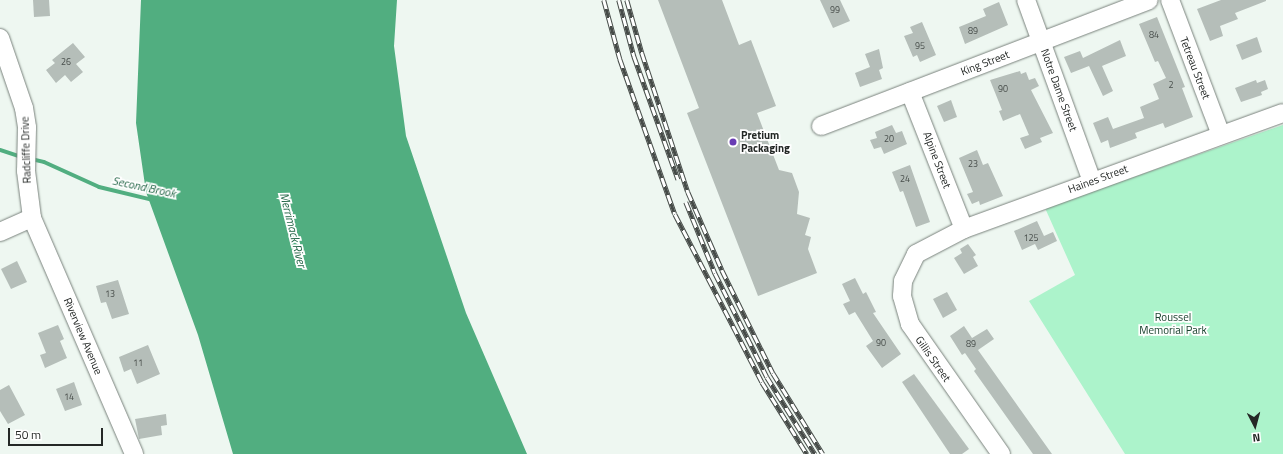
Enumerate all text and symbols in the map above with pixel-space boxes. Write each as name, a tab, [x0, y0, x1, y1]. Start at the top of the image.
house number: 99	[830, 5, 840, 15]
house number: 89	[968, 26, 978, 36]
house number: 84	[1149, 30, 1159, 40]
street label: Tetreau Street	[1177, 35, 1213, 101]
house number: 95	[915, 41, 925, 51]
street label: Notre Dame Street	[1038, 47, 1080, 133]
street label: King Street	[959, 48, 1011, 78]
house number: 26	[61, 57, 71, 67]
house number: 2	[1168, 80, 1174, 90]
house number: 90	[998, 84, 1008, 94]
street label: Radcliffe Drive	[18, 116, 34, 184]
place label: Pretium Packaging	[741, 129, 790, 155]
street label: Alpine Street	[920, 130, 954, 190]
house number: 20	[884, 134, 894, 144]
marker: Pretium Packaging	[728, 137, 738, 147]
house number: 23	[968, 159, 978, 169]
street label: Haines Street	[1066, 162, 1130, 196]
water label: Second Brook	[111, 173, 177, 201]
house number: 24	[900, 174, 910, 184]
water label: Merrimack River	[277, 191, 309, 269]
house number: 125	[1023, 233, 1039, 243]
house number: 13	[105, 289, 115, 299]
street label: Riverview Avenue	[61, 296, 105, 376]
park label: Roussel Memorial Park	[1139, 311, 1207, 337]
street label: Gillis Street	[913, 334, 953, 384]
house number: 90	[876, 338, 886, 348]
house number: 89	[966, 339, 976, 349]
house number: 11	[133, 358, 143, 368]
house number: 14	[64, 392, 74, 402]
north arrow	[1235, 406, 1275, 446]
scale bar	[10, 420, 105, 446]
text: 50 m	[15, 425, 41, 444]
text: N	[1252, 430, 1261, 446]

